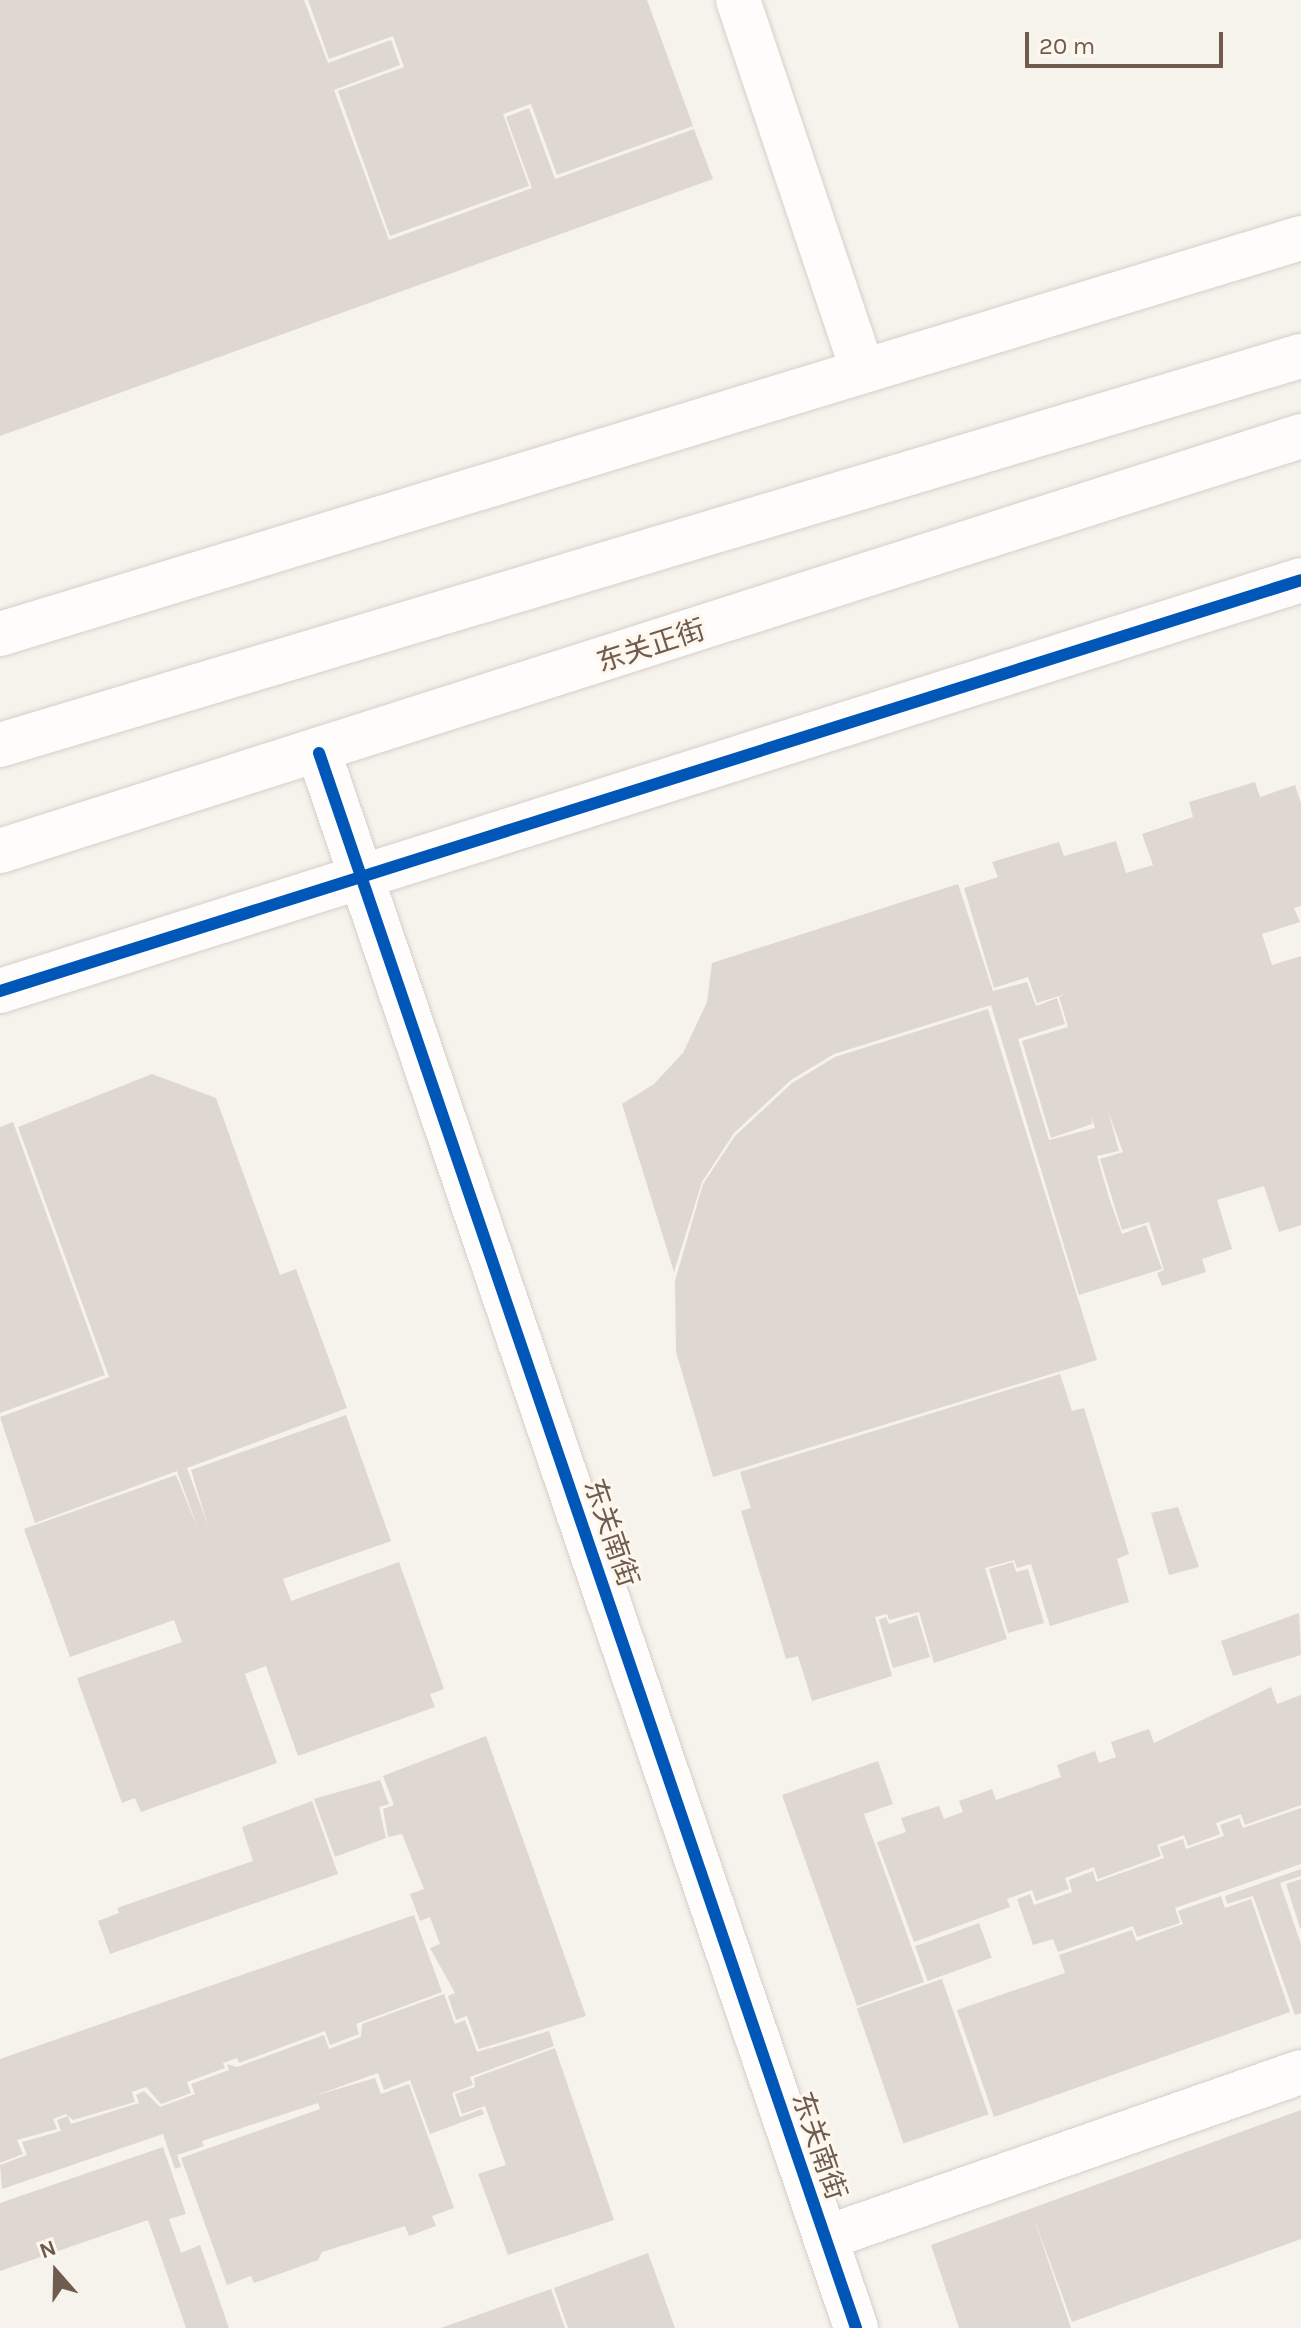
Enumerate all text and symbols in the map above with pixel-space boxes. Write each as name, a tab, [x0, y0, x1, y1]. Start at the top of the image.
scale bar	[1029, 16, 1227, 66]
text: 20 m	[1039, 32, 1095, 60]
street label: 东关正街	[593, 613, 709, 679]
street label: 东关南街	[577, 1475, 645, 1591]
street label: 东关南街	[785, 2088, 853, 2204]
north arrow	[16, 2232, 96, 2312]
text: N	[36, 2235, 60, 2264]

